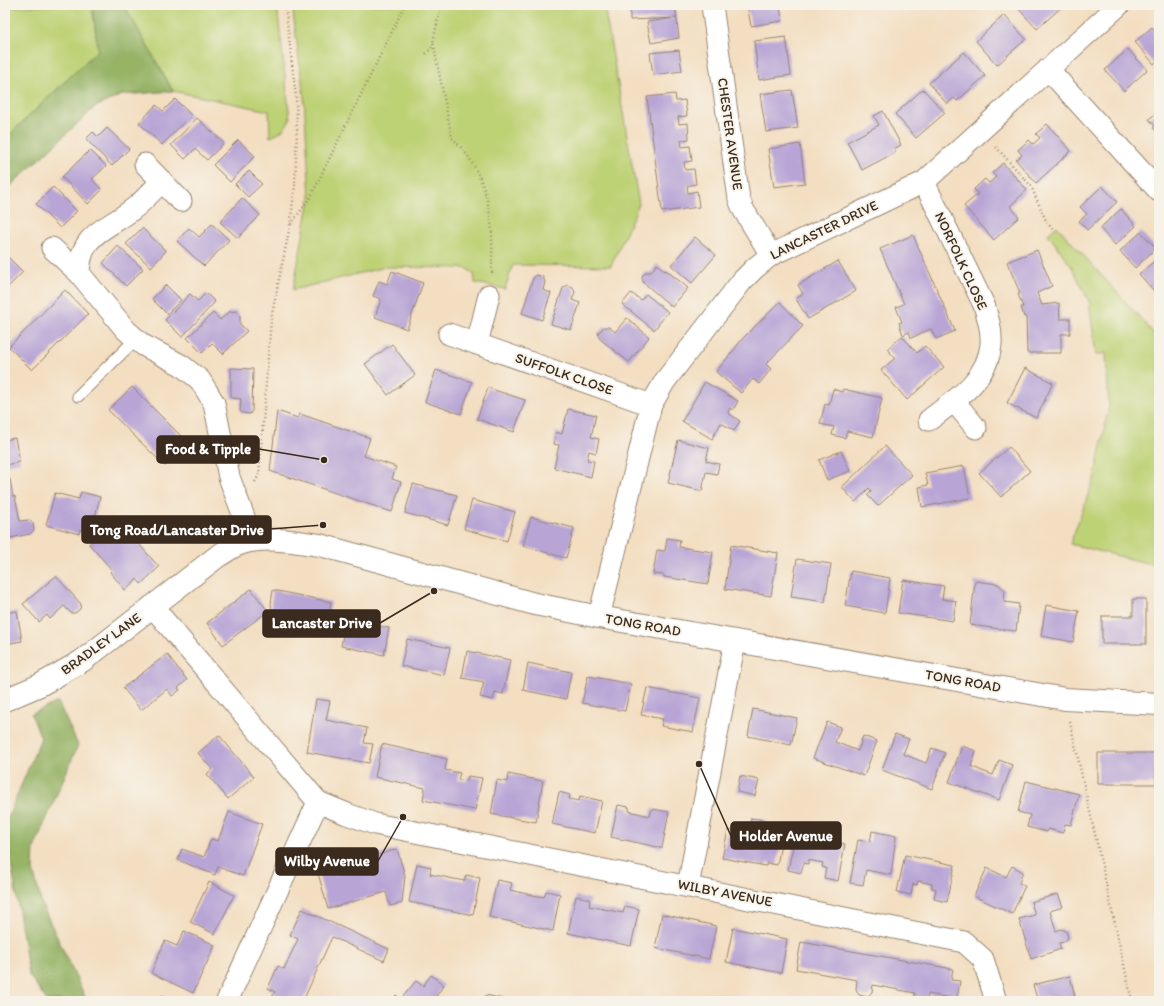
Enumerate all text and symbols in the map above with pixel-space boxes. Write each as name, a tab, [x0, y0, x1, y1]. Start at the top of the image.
street label: CHESTER AVENUE	[714, 77, 746, 191]
street label: LANCASTER DRIVE	[767, 196, 881, 263]
street label: NORFOLK CLOSE	[931, 209, 991, 313]
street label: SUFFOLK CLOSE	[513, 349, 615, 399]
callout: Food & Tipple	[157, 436, 259, 463]
text: Food & Tipple	[165, 440, 251, 459]
callout: Tong Road/Lancaster Drive	[82, 516, 271, 543]
text: Tong Road/Lancaster Drive	[89, 521, 264, 540]
street label: BRADLEY LANE	[58, 609, 145, 679]
callout: Lancaster Drive	[263, 610, 380, 637]
street label: TONG ROAD	[604, 610, 682, 640]
text: Lancaster Drive	[272, 614, 372, 632]
street label: TONG ROAD	[924, 666, 1002, 696]
callout: Holder Avenue	[731, 822, 841, 849]
text: Holder Avenue	[739, 827, 833, 845]
callout: Wilby Avenue	[276, 848, 378, 875]
text: Wilby Avenue	[284, 852, 370, 871]
street label: WILBY AVENUE	[676, 875, 774, 911]

